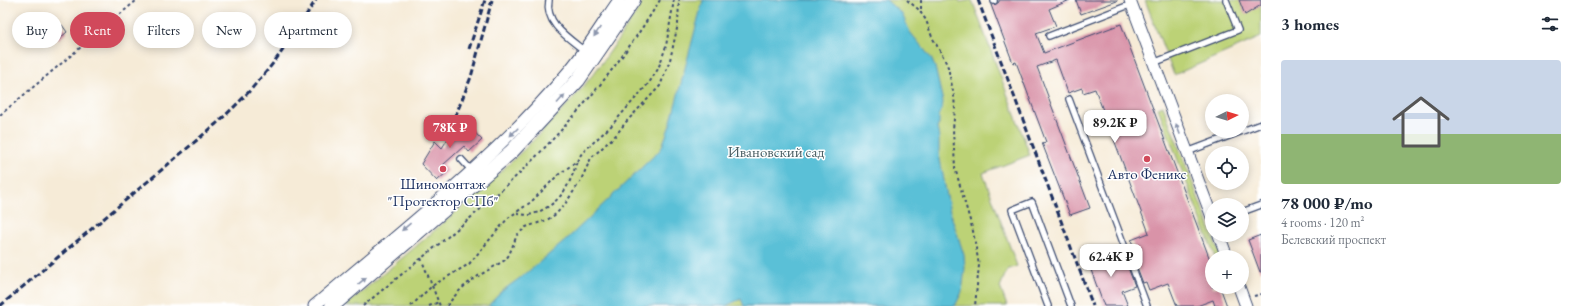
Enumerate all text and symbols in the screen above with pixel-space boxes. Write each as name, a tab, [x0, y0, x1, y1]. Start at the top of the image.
chip: Buy	[12, 12, 62, 48]
chip: Rent	[70, 12, 125, 48]
chip: Filters	[133, 12, 194, 48]
chip: New	[202, 12, 256, 48]
chip: Apartment	[264, 12, 352, 48]
text: 3 homes	[1281, 13, 1339, 35]
icon: filters	[1539, 13, 1561, 35]
one-way arrow	[593, 27, 601, 38]
icon: home	[1385, 86, 1457, 158]
one-way arrow	[556, 94, 566, 104]
north arrow	[1205, 94, 1249, 138]
map controls	[1205, 94, 1249, 294]
pin: 89.2K ₽	[1078, 110, 1152, 144]
text: 89.2K ₽	[1093, 114, 1137, 131]
pin: 78K ₽	[422, 115, 478, 149]
text: 78K ₽	[433, 119, 467, 136]
one-way arrow	[1175, 122, 1181, 134]
one-way arrow	[509, 127, 519, 137]
park label: Ивановский сад	[728, 142, 824, 161]
button: locate	[1205, 146, 1249, 190]
marker: Авто Феникс	[1142, 154, 1152, 164]
marker: Шиномонтаж "Протектор СПб"	[438, 164, 448, 174]
place label: Авто Феникс	[1106, 164, 1187, 183]
place label: Шиномонтаж "Протектор СПб"	[387, 174, 499, 210]
text: 78 000 ₽/mo	[1281, 192, 1373, 214]
button: layers	[1205, 198, 1249, 242]
text: 4 rooms · 120 m²	[1281, 214, 1365, 231]
one-way arrow	[401, 223, 411, 232]
text: Белевский проспект	[1281, 231, 1386, 248]
pin: 62.4K ₽	[1074, 244, 1148, 278]
text: 62.4K ₽	[1089, 248, 1133, 265]
button: +	[1205, 250, 1249, 294]
one-way arrow	[356, 276, 367, 285]

